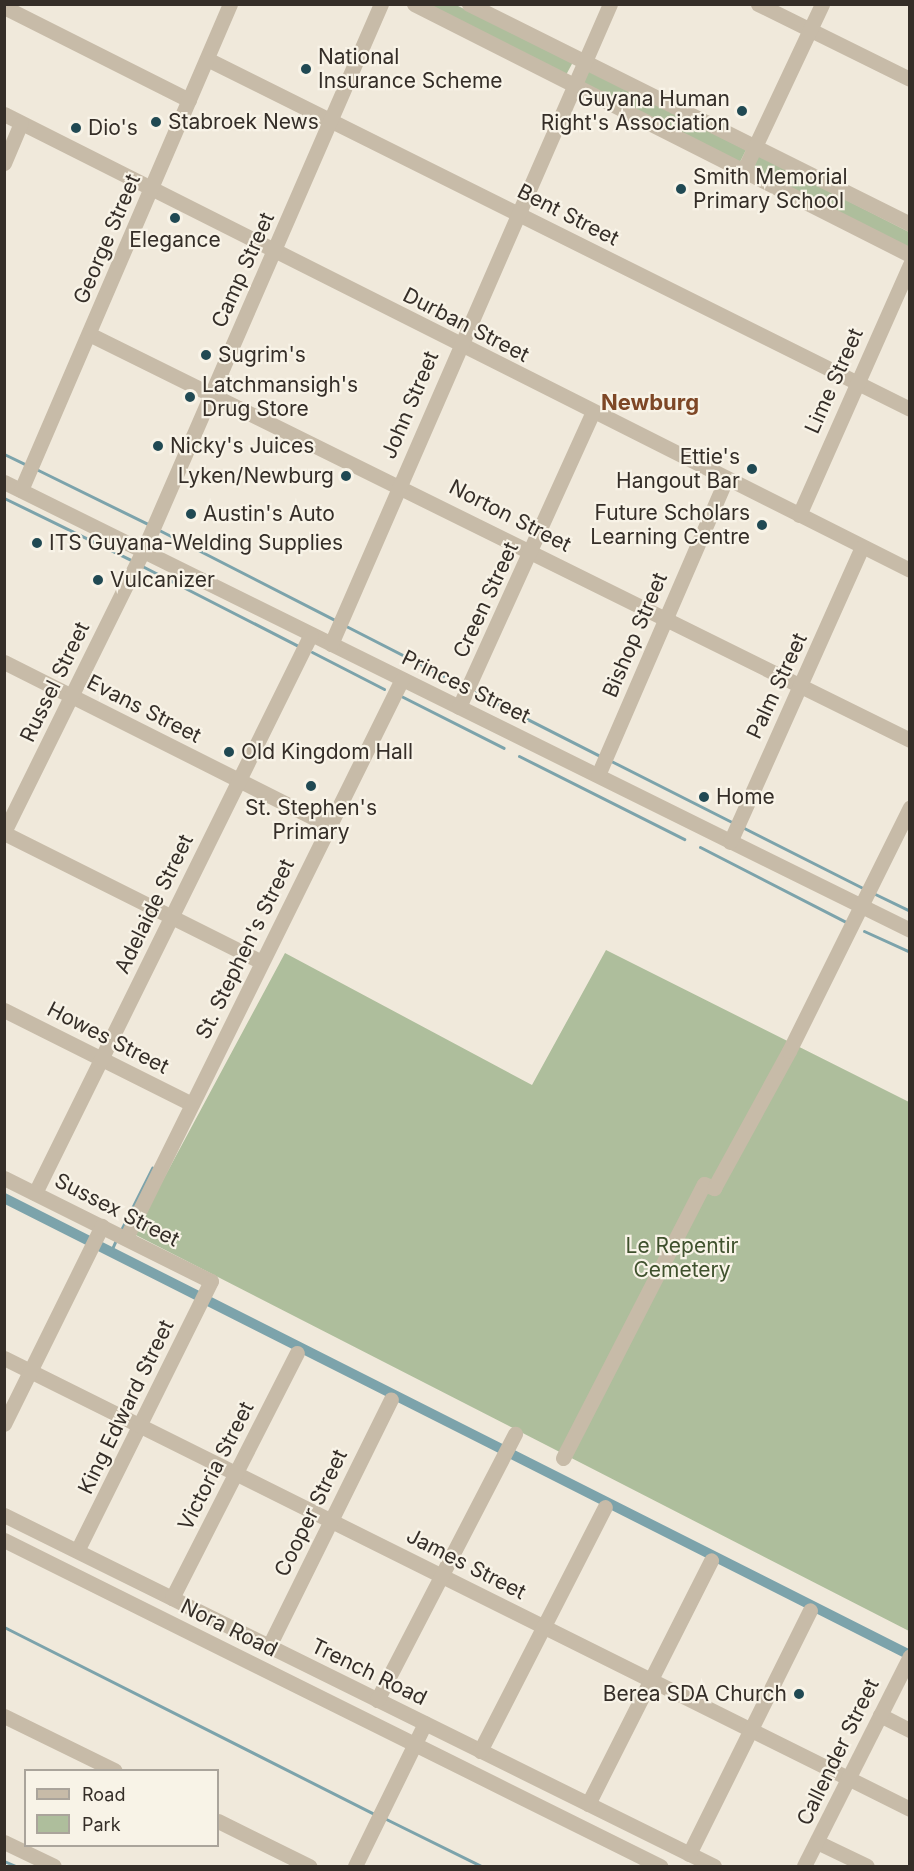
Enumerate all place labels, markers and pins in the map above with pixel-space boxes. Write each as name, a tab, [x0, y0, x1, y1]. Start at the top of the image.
place label: National Insurance Scheme	[318, 44, 503, 94]
marker: National Insurance Scheme	[299, 62, 313, 76]
place label: Guyana Human Right's Association	[541, 86, 730, 136]
marker: Guyana Human Right's Association	[735, 104, 749, 118]
place label: Stabroek News	[168, 109, 319, 135]
place label: Dio's	[88, 115, 138, 141]
marker: Stabroek News	[149, 115, 163, 129]
marker: Dio's	[69, 121, 83, 135]
place label: Smith Memorial Primary School	[693, 164, 848, 214]
marker: Smith Memorial Primary School	[674, 182, 688, 196]
marker: Elegance	[168, 211, 182, 225]
place label: Elegance	[129, 227, 221, 253]
place label: Sugrim's	[218, 342, 306, 368]
marker: Sugrim's	[199, 348, 213, 362]
place label: Latchmansigh's Drug Store	[202, 372, 358, 422]
marker: Latchmansigh's Drug Store	[183, 390, 197, 404]
place label: Nicky's Juices	[170, 433, 314, 459]
marker: Nicky's Juices	[151, 439, 165, 453]
place label: Ettie's Hangout Bar	[616, 444, 740, 494]
marker: Ettie's Hangout Bar	[745, 462, 759, 476]
place label: Lyken/Newburg	[178, 463, 334, 489]
marker: Lyken/Newburg	[339, 469, 353, 483]
place label: Future Scholars Learning Centre	[590, 500, 750, 550]
place label: Austin's Auto	[203, 501, 335, 527]
marker: Austin's Auto	[184, 507, 198, 521]
marker: Future Scholars Learning Centre	[755, 518, 769, 532]
place label: ITS Guyana-Welding Supplies	[49, 530, 343, 556]
marker: ITS Guyana-Welding Supplies	[30, 536, 44, 550]
place label: Vulcanizer	[110, 567, 215, 593]
marker: Vulcanizer	[91, 573, 105, 587]
place label: Old Kingdom Hall	[241, 739, 413, 765]
marker: Old Kingdom Hall	[222, 745, 236, 759]
marker: St. Stephen's Primary	[304, 779, 318, 793]
place label: Home	[716, 784, 775, 810]
marker: Home	[697, 790, 711, 804]
place label: St. Stephen's Primary	[245, 795, 377, 845]
place label: Berea SDA Church	[603, 1681, 787, 1707]
marker: Berea SDA Church	[792, 1687, 806, 1701]

